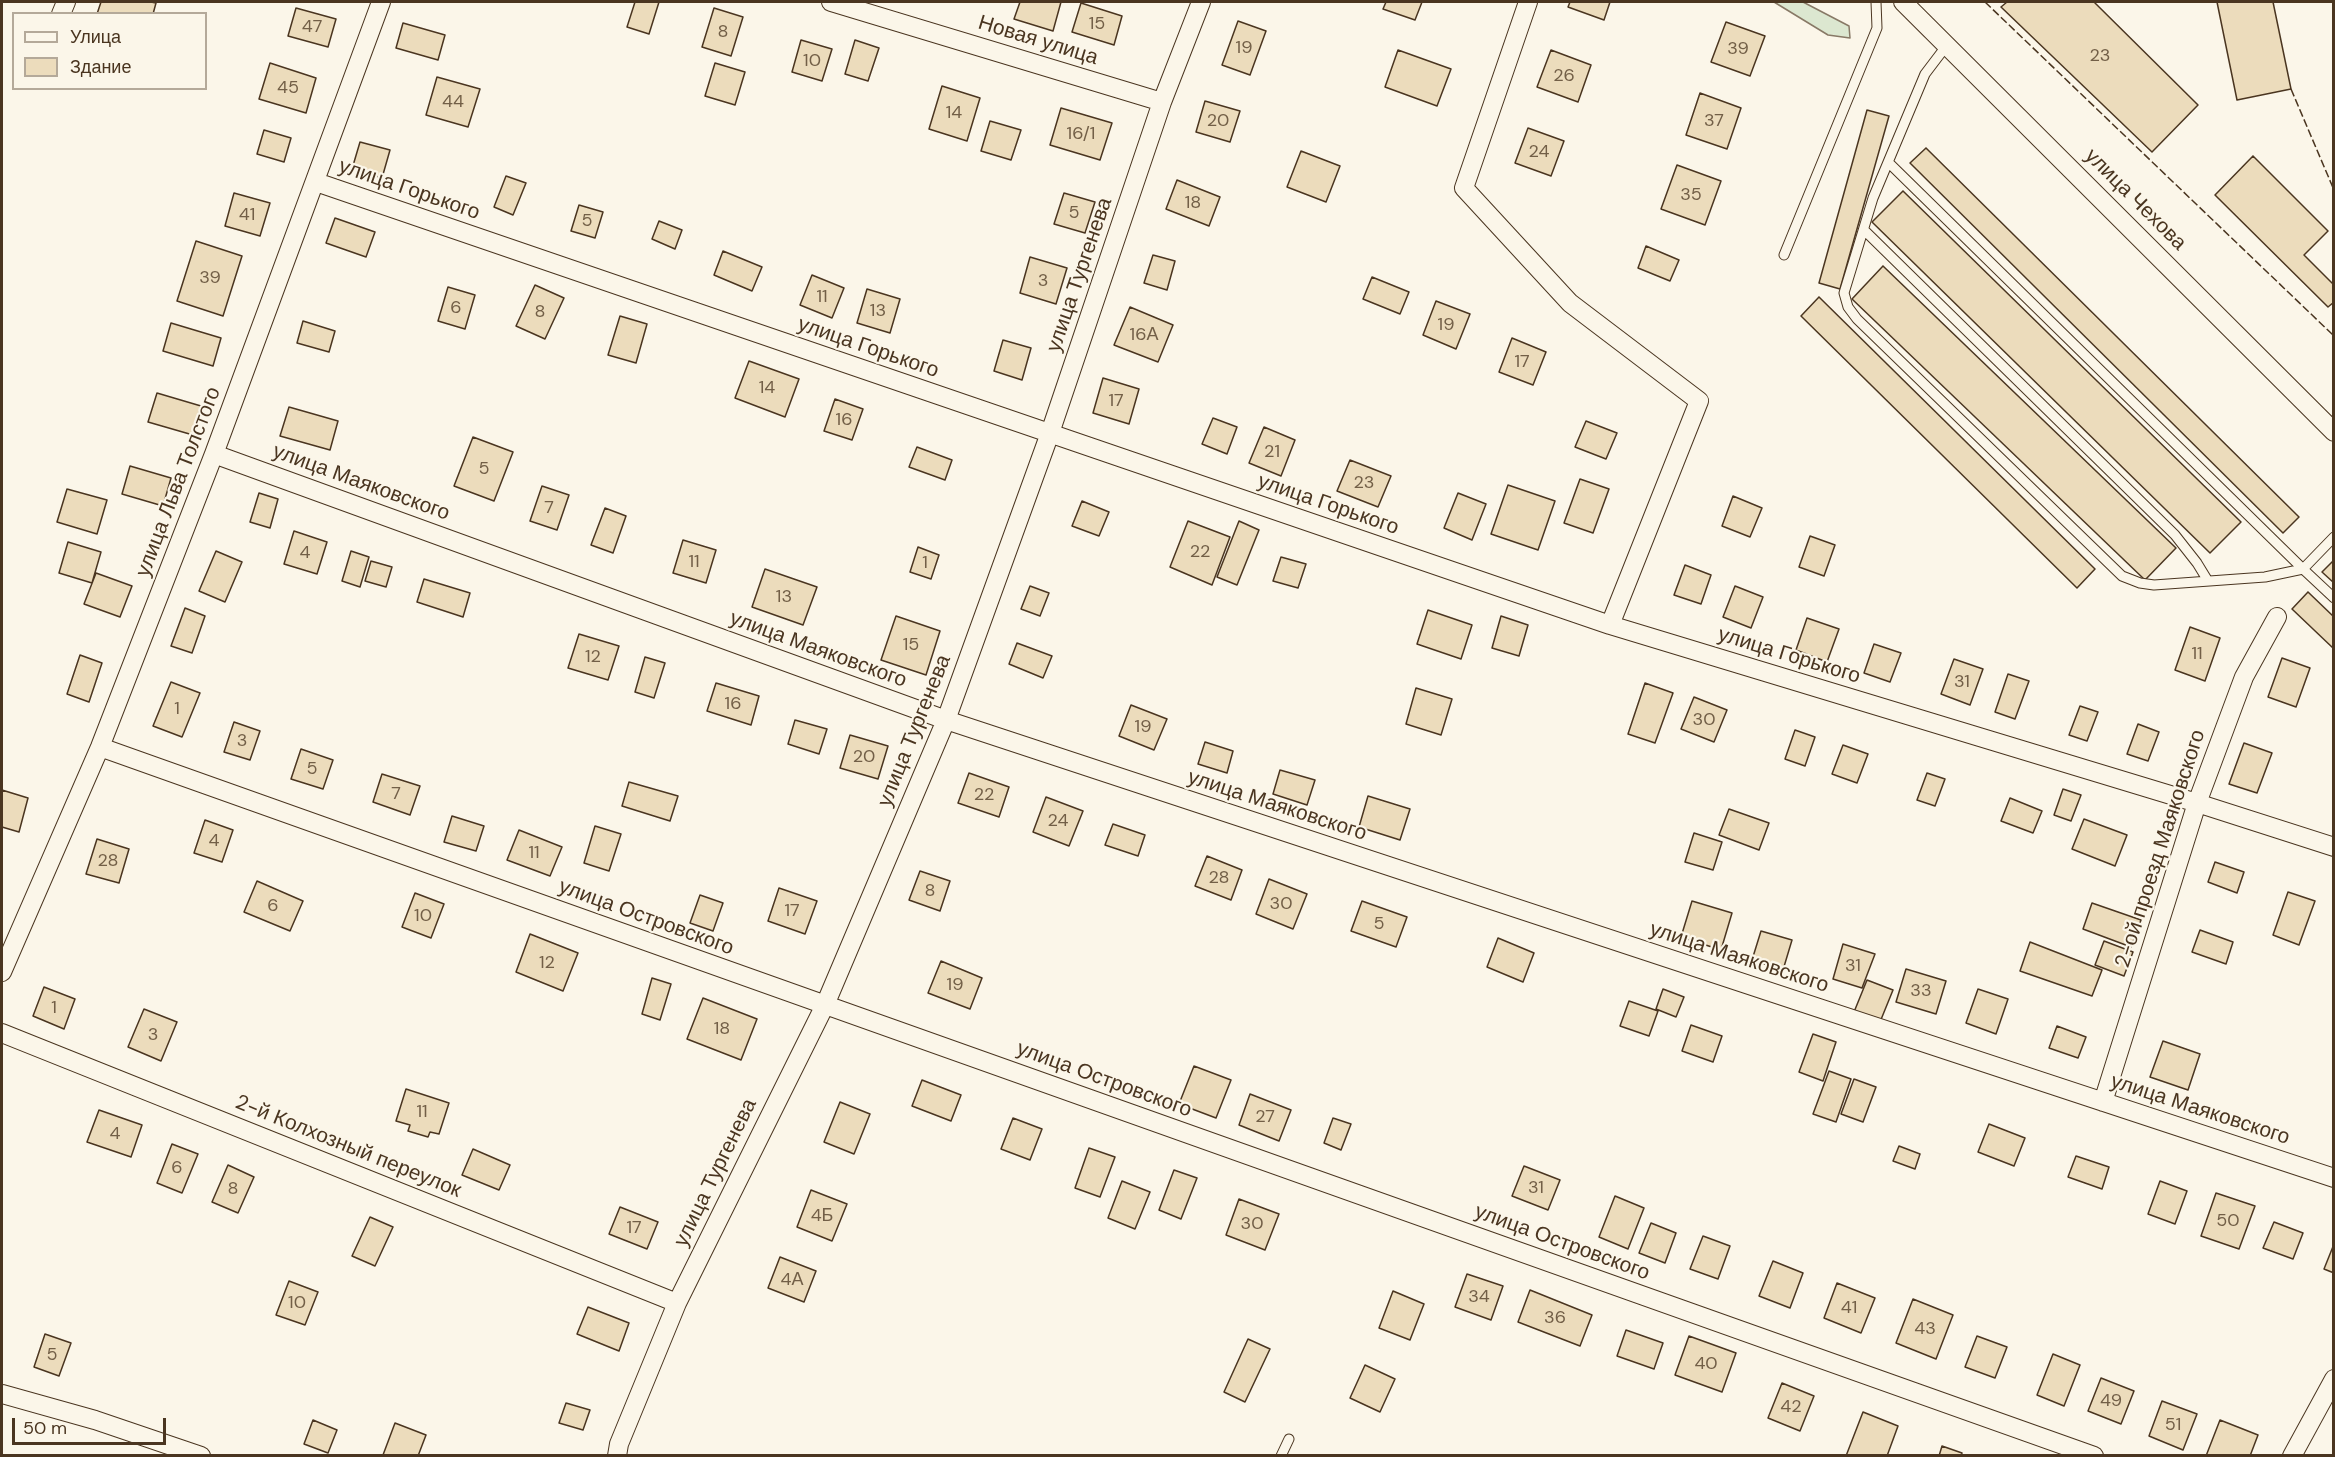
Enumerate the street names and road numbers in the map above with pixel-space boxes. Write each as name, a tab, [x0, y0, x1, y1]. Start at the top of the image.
street label: Новая улица	[975, 11, 1101, 71]
street label: улица Чехова	[2079, 144, 2191, 256]
street label: улица Горького	[335, 154, 483, 226]
street label: улица Тургенева	[1042, 194, 1118, 356]
street label: улица Горького	[794, 312, 942, 384]
street label: улица Льва Толстого	[131, 384, 227, 580]
street label: улица Маяковского	[269, 439, 453, 527]
street label: улица Горького	[1254, 469, 1402, 541]
street label: улица Маяковского	[726, 606, 910, 694]
street label: улица Горького	[1715, 622, 1863, 690]
street label: улица Тургенева	[873, 651, 957, 811]
street label: 2-ой проезд Маяковского	[2111, 727, 2211, 971]
street label: улица Маяковского	[1184, 765, 1370, 847]
street label: улица Островского	[555, 875, 737, 961]
street label: улица Маяковского	[1646, 917, 1832, 999]
street label: улица Островского	[1013, 1037, 1195, 1123]
street label: улица Маяковского	[2107, 1069, 2293, 1151]
street label: 2-й Колхозный переулок	[231, 1090, 465, 1204]
street label: улица Тургенева	[669, 1095, 763, 1251]
street label: улица Островского	[1471, 1200, 1653, 1286]

